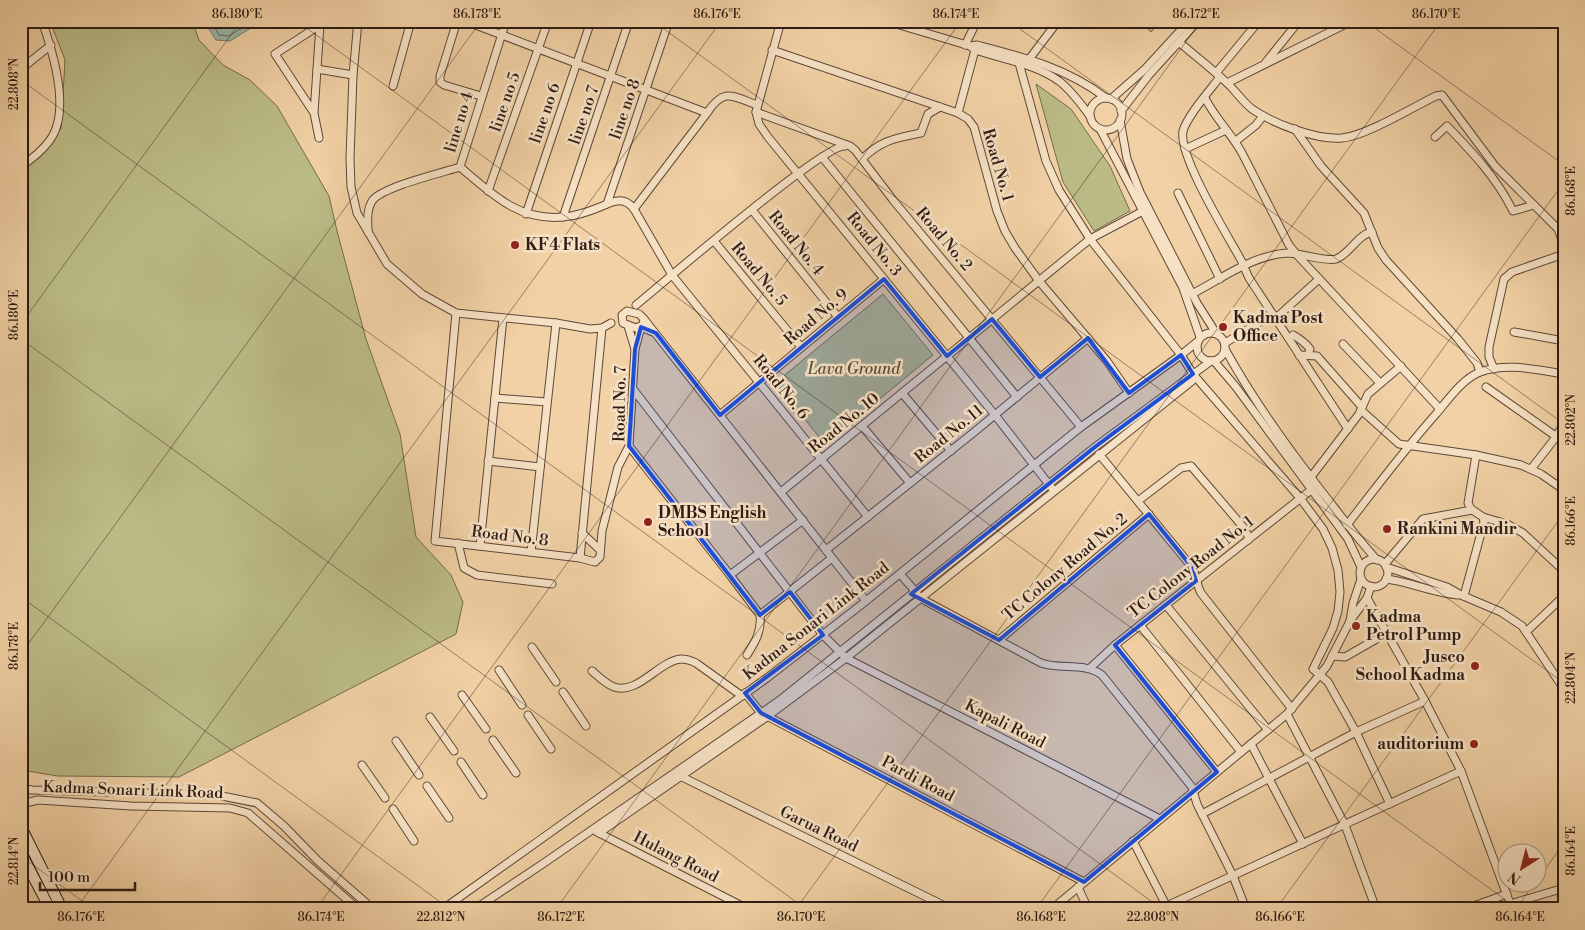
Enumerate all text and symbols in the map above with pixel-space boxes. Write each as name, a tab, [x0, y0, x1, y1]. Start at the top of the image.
text: 86.180°E	[212, 7, 262, 22]
text: 86.178°E	[453, 7, 501, 22]
text: 86.176°E	[693, 7, 741, 22]
text: 86.174°E	[932, 7, 980, 22]
text: 86.172°E	[1172, 7, 1220, 22]
text: 86.170°E	[1412, 7, 1460, 22]
text: 22.808°N	[7, 58, 22, 110]
street label: line no 5	[486, 69, 525, 134]
street label: line no 8	[605, 76, 645, 142]
street label: line no 6	[525, 80, 565, 146]
street label: line no 7	[565, 83, 603, 147]
street label: line no 4	[440, 89, 478, 155]
street label: Road No. 1	[978, 126, 1018, 204]
text: 86.168°E	[1564, 166, 1579, 216]
street label: Road No. 2	[912, 203, 976, 275]
street label: Road No. 4	[764, 207, 829, 280]
street label: Road No. 3	[842, 208, 906, 280]
place label: KF4 Flats	[525, 235, 600, 255]
street label: Road No. 5	[727, 238, 792, 310]
marker: KF4 Flats	[509, 239, 521, 251]
street label: Road No. 9	[780, 284, 852, 350]
text: 86.180°E	[7, 290, 22, 340]
place label: Kadma Post Office	[1233, 308, 1324, 346]
marker: Kadma Post Office	[1217, 321, 1229, 333]
street label: Road No. 6	[749, 350, 813, 424]
park label: Lava Ground	[807, 359, 901, 379]
street label: Road No. 7	[609, 366, 631, 442]
street label: Road No. 10	[805, 388, 883, 458]
text: 22.802°N	[1564, 394, 1579, 446]
street label: Road No. 11	[911, 400, 987, 468]
text: 86.166°E	[1564, 496, 1579, 546]
place label: DMBS English School	[658, 503, 767, 541]
street label: TC Colony Road No. 2	[998, 509, 1132, 625]
street label: TC Colony Road No. 1	[1124, 511, 1258, 623]
marker: DMBS English School	[642, 516, 654, 528]
place label: Rankini Mandir	[1397, 519, 1517, 539]
street label: Road No. 8	[470, 521, 550, 551]
marker: Rankini Mandir	[1381, 523, 1393, 535]
street label: Kadma Sonari Link Road	[739, 557, 893, 685]
place label: Kadma Petrol Pump	[1366, 607, 1461, 645]
marker: Kadma Petrol Pump	[1350, 620, 1362, 632]
text: 86.178°E	[7, 622, 22, 670]
place label: Jusco School Kadma	[1356, 647, 1465, 685]
text: 22.804°N	[1564, 652, 1579, 704]
marker: Jusco School Kadma	[1469, 660, 1481, 672]
street label: Kapali Road	[961, 695, 1049, 753]
place label: auditorium	[1377, 734, 1464, 754]
marker: auditorium	[1468, 738, 1480, 750]
street label: Pardi Road	[878, 751, 958, 807]
street label: Kadma Sonari Link Road	[42, 777, 224, 803]
street label: Garua Road	[776, 801, 862, 857]
text: 86.164°E	[1564, 826, 1579, 876]
street label: Hulang Road	[630, 827, 722, 887]
text: 22.814°N	[7, 837, 22, 885]
north arrow	[1498, 842, 1548, 892]
scale bar	[40, 860, 135, 892]
text: N	[1505, 867, 1525, 888]
text: 100 m	[48, 868, 90, 887]
text: 86.176°E	[57, 910, 105, 925]
text: 86.174°E	[297, 910, 345, 925]
text: 22.812°N	[416, 910, 466, 925]
text: 86.172°E	[537, 910, 585, 925]
text: 86.170°E	[777, 910, 825, 925]
text: 86.168°E	[1016, 910, 1066, 925]
text: 22.808°N	[1127, 910, 1179, 925]
text: 86.166°E	[1255, 910, 1305, 925]
text: 86.164°E	[1495, 910, 1545, 925]

